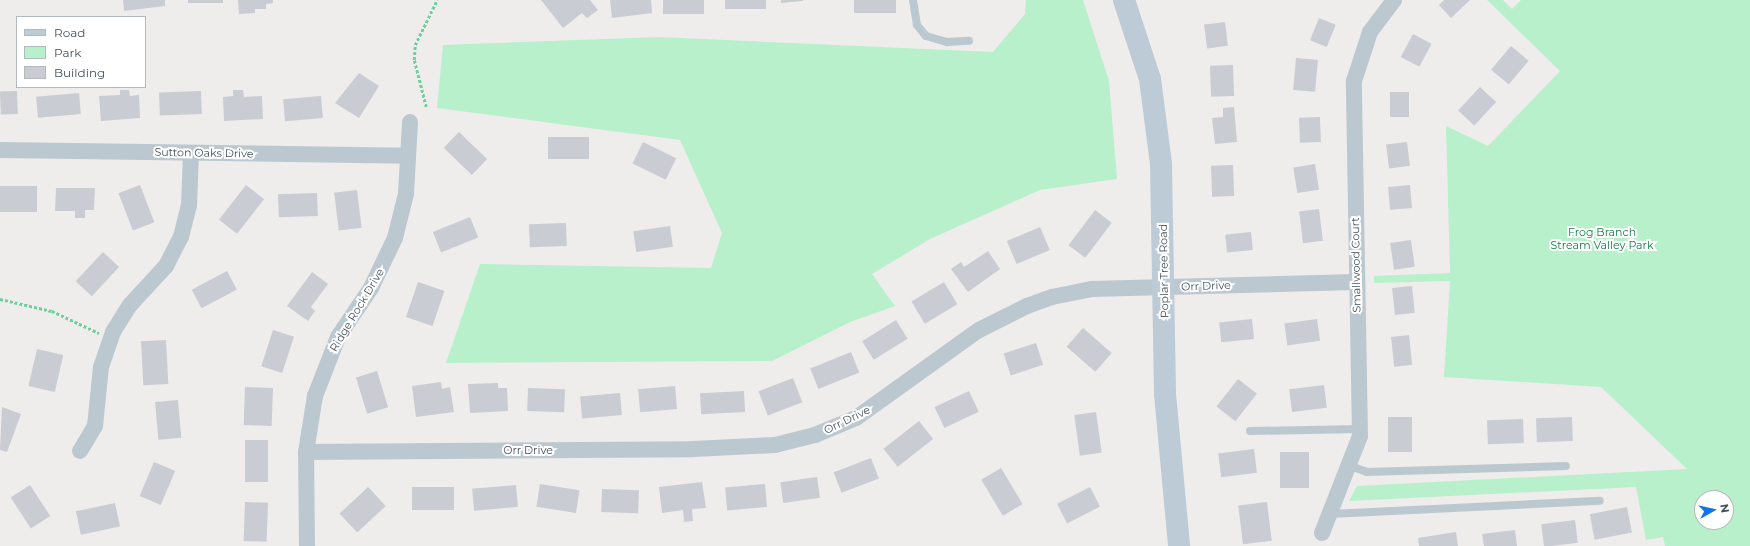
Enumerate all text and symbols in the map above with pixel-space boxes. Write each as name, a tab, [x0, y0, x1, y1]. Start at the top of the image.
legend	[16, 16, 146, 88]
text: Road	[54, 25, 85, 40]
text: Park	[54, 45, 81, 60]
text: Building	[54, 65, 105, 80]
street label: Sutton Oaks Drive	[154, 146, 254, 160]
street label: Smallwood Court	[1349, 217, 1363, 313]
street label: Poplar Tree Road	[1157, 224, 1171, 318]
park label: Frog Branch Stream Valley Park	[1550, 226, 1654, 252]
street label: Ridge Rock Drive	[327, 266, 387, 354]
street label: Orr Drive	[1181, 279, 1231, 293]
street label: Orr Drive	[822, 403, 872, 437]
street label: Orr Drive	[503, 443, 553, 457]
north arrow	[1694, 490, 1734, 530]
text: N	[1717, 503, 1732, 514]

